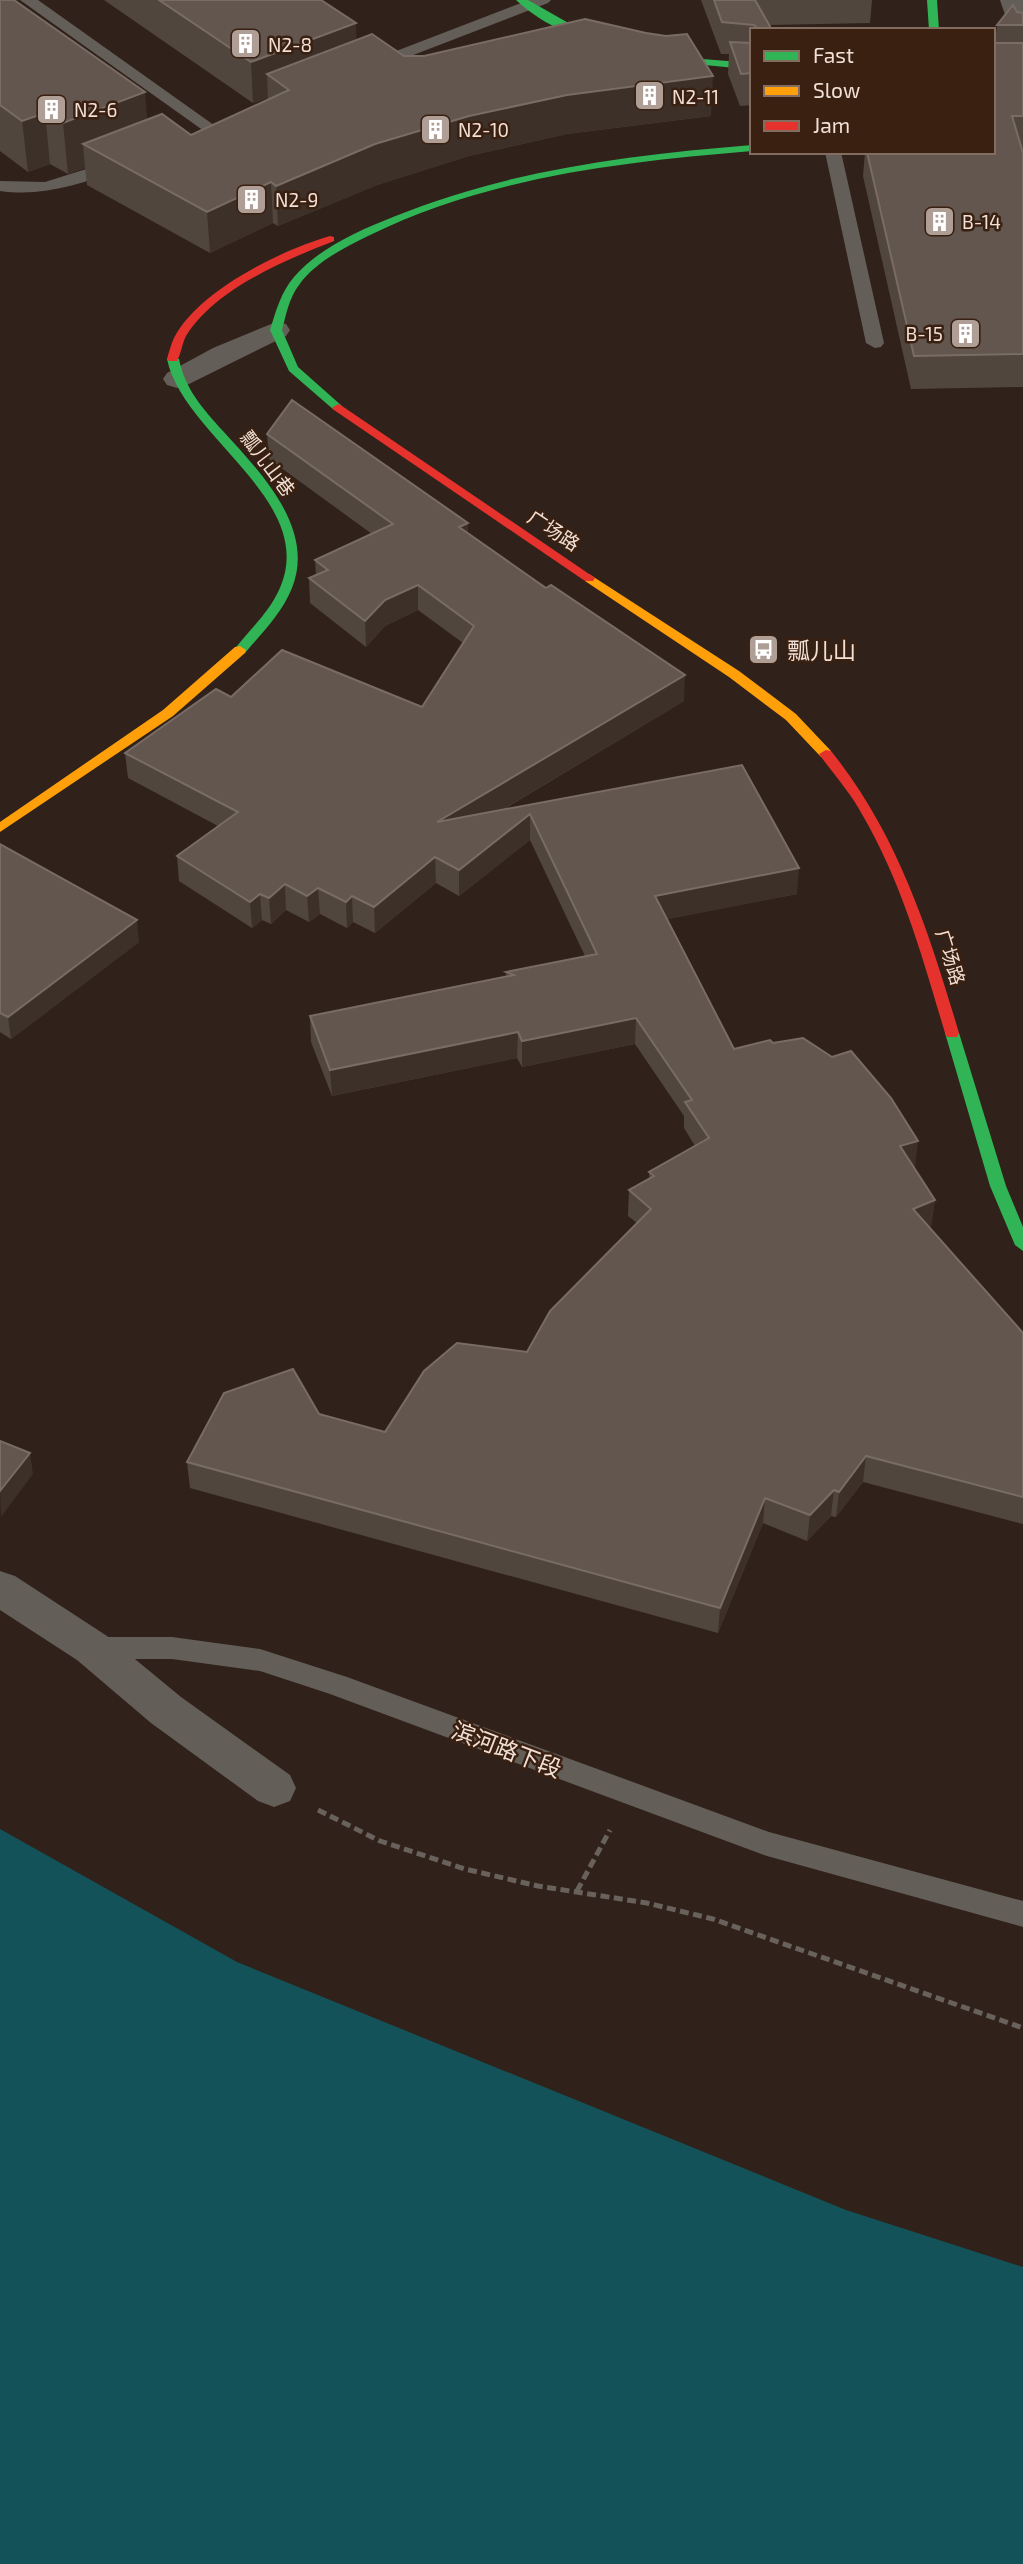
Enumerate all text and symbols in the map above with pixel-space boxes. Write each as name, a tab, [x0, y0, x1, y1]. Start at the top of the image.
building icon: N2-8	[228, 27, 262, 61]
legend	[750, 28, 995, 154]
place label: N2-8	[268, 33, 312, 56]
text: Fast	[813, 42, 854, 67]
text: Slow	[813, 77, 860, 102]
building icon: N2-11	[632, 79, 666, 113]
place label: N2-11	[672, 85, 719, 108]
building icon: N2-6	[34, 92, 68, 126]
place label: N2-6	[74, 98, 117, 121]
building icon: N2-10	[418, 112, 452, 146]
text: Jam	[813, 112, 850, 137]
place label: N2-10	[458, 118, 509, 141]
building icon: N2-9	[235, 182, 269, 216]
place label: N2-9	[275, 188, 318, 211]
building icon: B-14	[922, 204, 956, 238]
place label: B-14	[962, 210, 1001, 233]
building icon: B-15	[949, 316, 983, 350]
place label: B-15	[906, 322, 943, 345]
street label: 瓢儿山巷	[236, 426, 300, 500]
street label: 广场路	[524, 505, 584, 555]
bus stop icon: 瓢儿山	[747, 633, 781, 667]
place label: 瓢儿山	[787, 636, 856, 664]
street label: 广场路	[932, 926, 970, 988]
street label: 滨河路下段	[448, 1715, 566, 1783]

